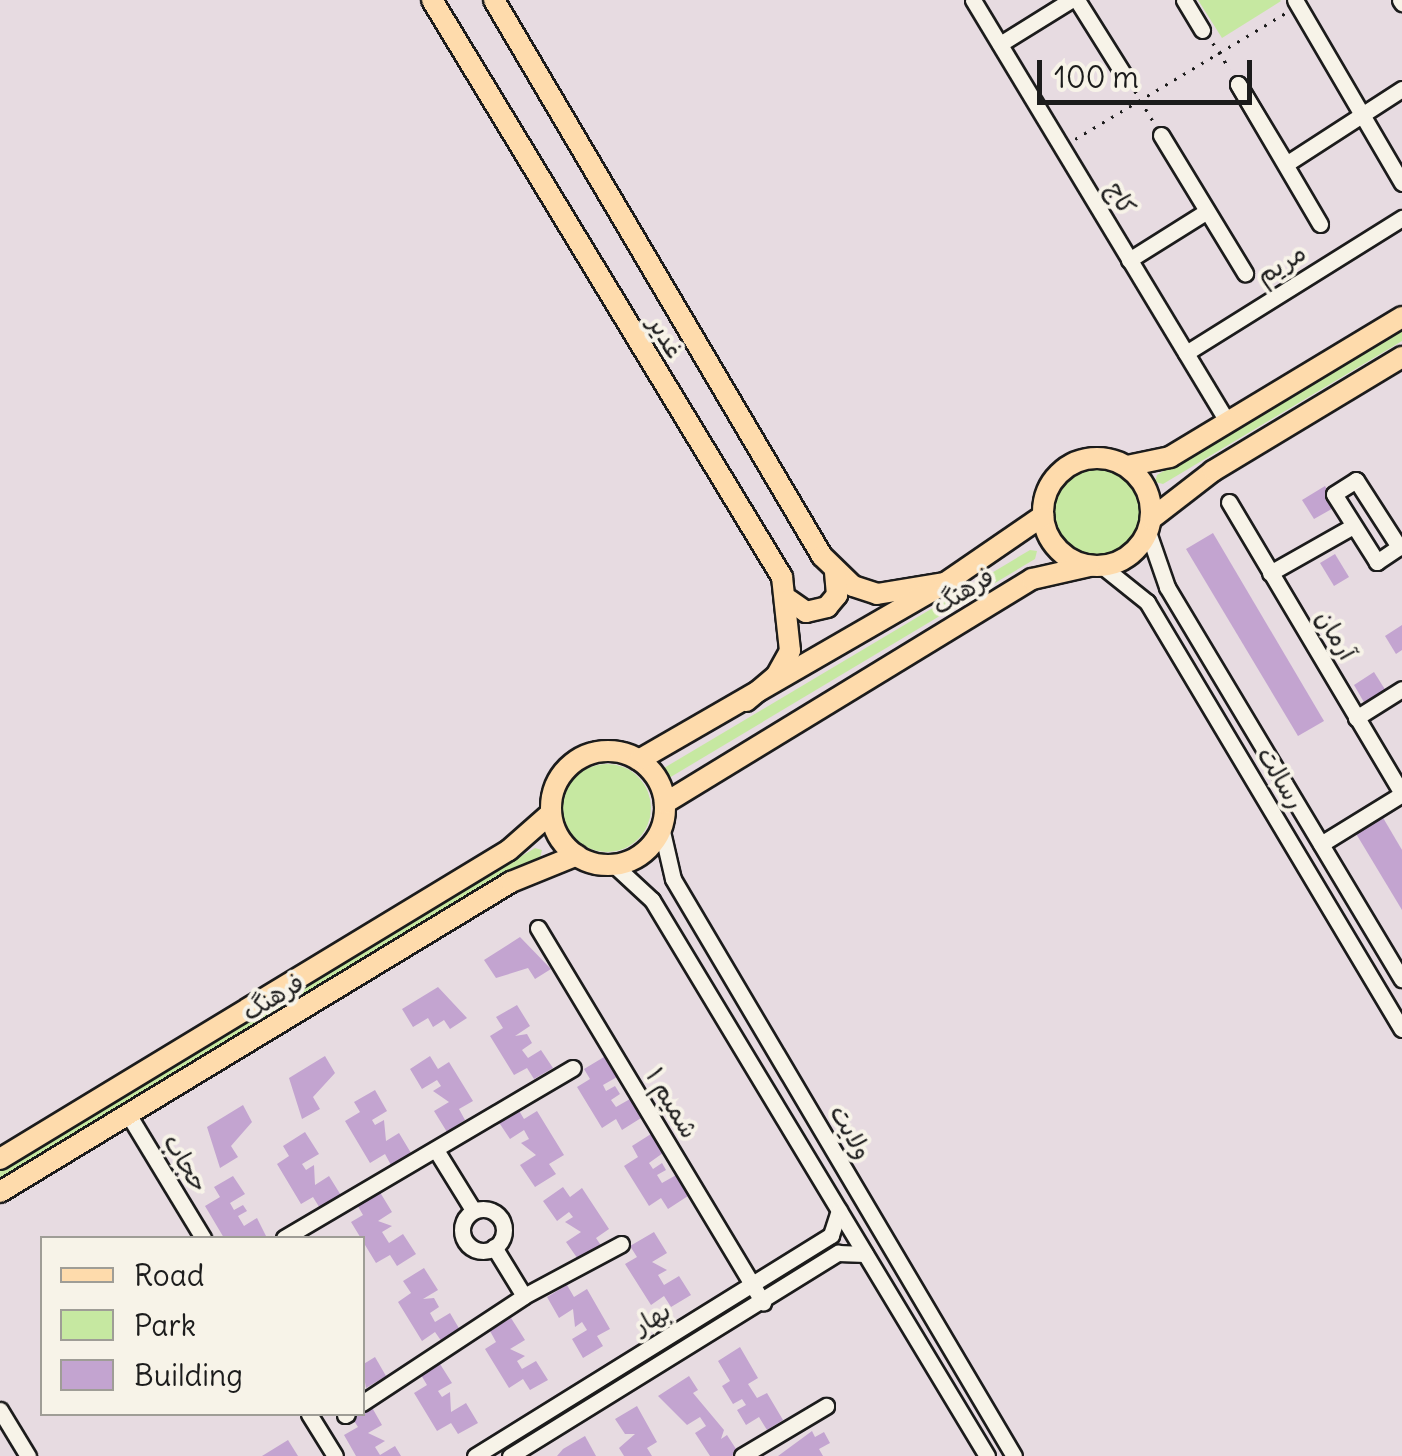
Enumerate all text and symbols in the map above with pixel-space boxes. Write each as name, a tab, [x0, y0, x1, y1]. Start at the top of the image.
scale bar	[1042, 40, 1257, 102]
text: 100 m	[1054, 58, 1139, 96]
street label: کاج	[1100, 176, 1142, 220]
street label: مریم	[1251, 237, 1311, 291]
street label: غدیر	[642, 310, 690, 364]
street label: فرهنگ	[927, 561, 999, 621]
street label: آرمان	[1310, 605, 1362, 665]
street label: رسالت	[1251, 742, 1311, 814]
street label: فرهنگ	[237, 967, 309, 1027]
street label: شمیم ۱	[639, 1062, 705, 1144]
street label: ولایت	[824, 1100, 878, 1164]
street label: حجاب	[157, 1129, 215, 1197]
legend	[40, 1236, 365, 1416]
text: Road	[134, 1256, 204, 1294]
street label: بهار	[628, 1295, 676, 1341]
text: Park	[134, 1306, 196, 1344]
text: Building	[134, 1356, 243, 1394]

